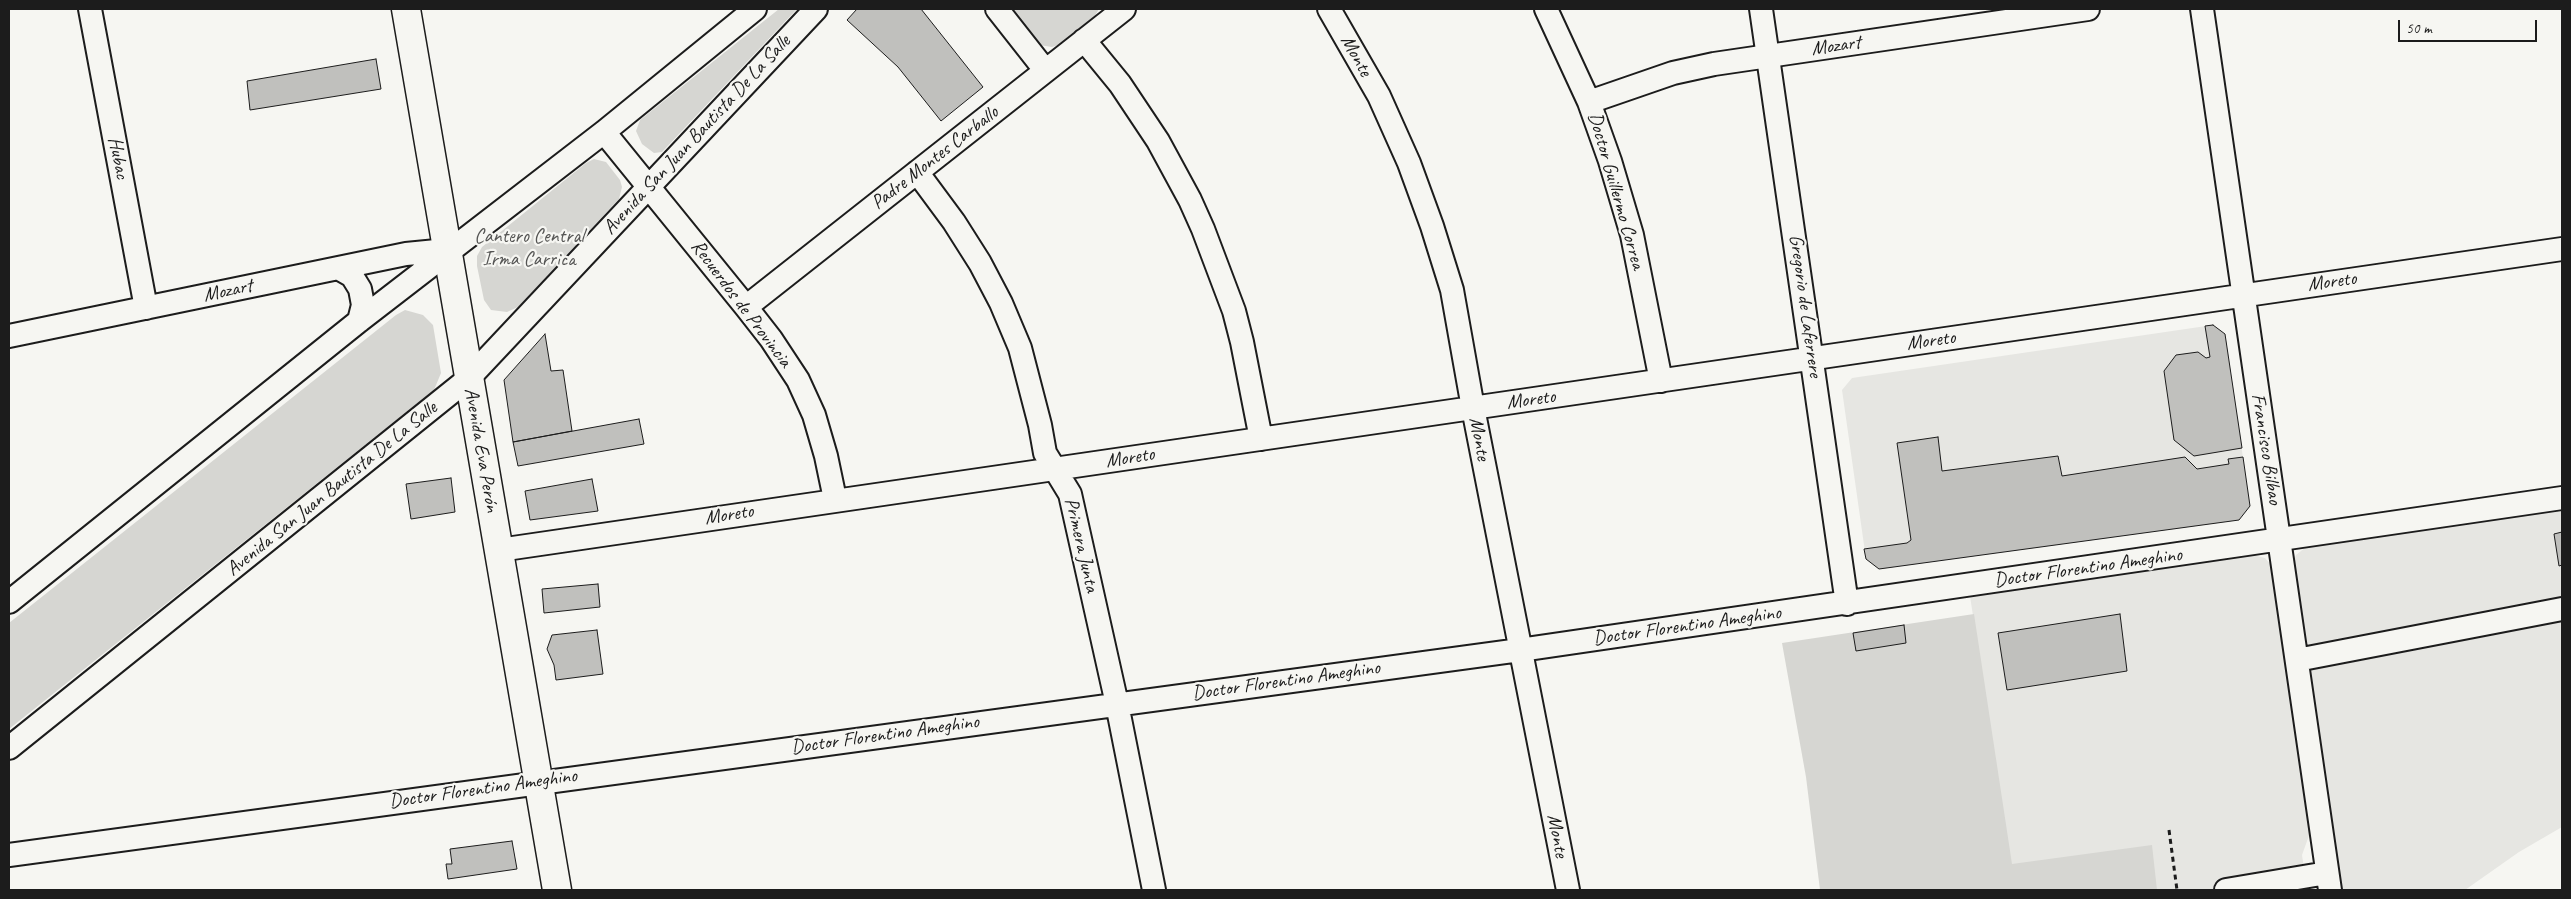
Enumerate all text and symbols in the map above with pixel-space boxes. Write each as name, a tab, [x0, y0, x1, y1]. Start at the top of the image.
scale bar	[2401, 10, 2540, 42]
text: 50 m	[2406, 19, 2432, 38]
street label: Avenida San Juan Bautista De La Salle	[598, 30, 796, 240]
street label: Monte	[1335, 31, 1377, 81]
street label: Mozart	[1810, 31, 1862, 61]
street label: Padre Montes Carballo	[867, 101, 1003, 215]
street label: Doctor Guillermo Correa	[1582, 110, 1650, 272]
street label: Hubac	[102, 135, 134, 181]
park label: Cantero Central Irma Carrica	[474, 225, 584, 272]
street label: Gregorio de Laferrere	[1783, 233, 1827, 379]
street label: Recuerdos de Provincia	[685, 235, 797, 373]
street label: Moreto	[2306, 267, 2358, 297]
street label: Mozart	[201, 274, 255, 308]
street label: Moreto	[1905, 326, 1957, 356]
street label: Moreto	[1505, 385, 1557, 415]
street label: Avenida Eva Perón	[458, 386, 504, 514]
street label: Francisco Bilbao	[2245, 392, 2287, 506]
street label: Avenida San Juan Bautista De La Salle	[222, 396, 442, 582]
street label: Monte	[1463, 415, 1495, 463]
street label: Moreto	[1104, 442, 1156, 474]
street label: Primera Junta	[1059, 496, 1103, 594]
street label: Moreto	[703, 499, 755, 531]
street label: Doctor Florentino Ameghino	[1993, 543, 2183, 593]
street label: Doctor Florentino Ameghino	[1592, 601, 1782, 651]
street label: Doctor Florentino Ameghino	[1191, 656, 1381, 706]
street label: Doctor Florentino Ameghino	[790, 710, 980, 760]
street label: Doctor Florentino Ameghino	[388, 764, 578, 814]
street label: Monte	[1541, 812, 1573, 860]

